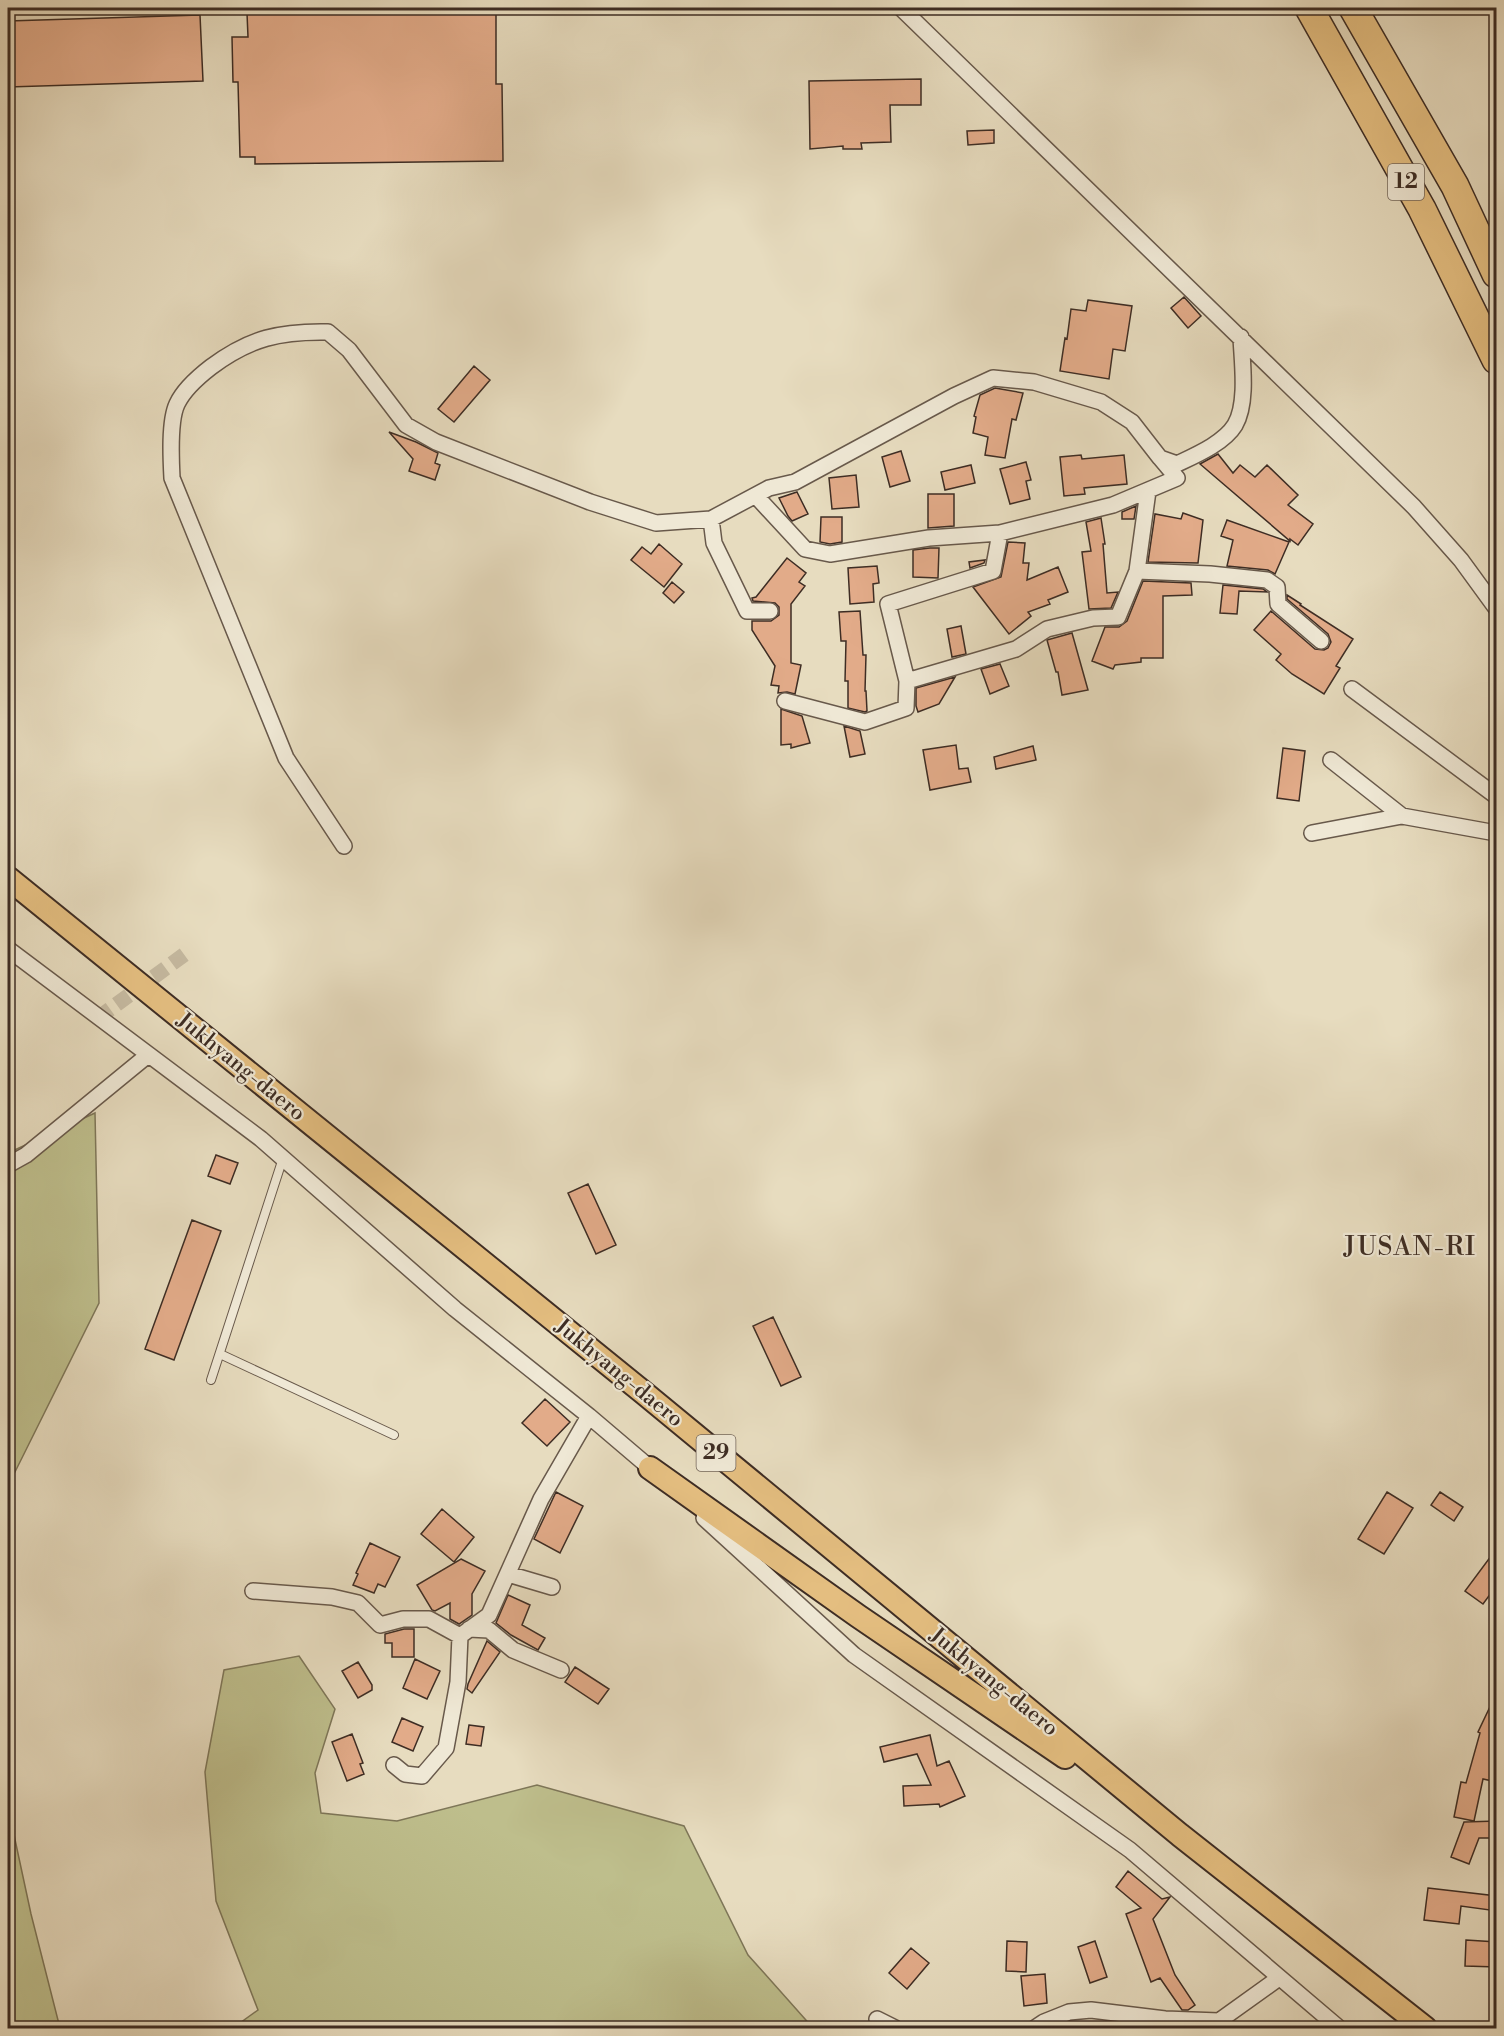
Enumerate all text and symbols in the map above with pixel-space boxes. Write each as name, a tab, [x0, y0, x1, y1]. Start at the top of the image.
road number: 12	[1388, 164, 1424, 200]
street label: Jukhyang-daero	[170, 1006, 311, 1127]
district label: JUSAN-RI	[1343, 1231, 1476, 1263]
street label: Jukhyang-daero	[548, 1312, 689, 1433]
road number: 29	[696, 1435, 736, 1471]
street label: Jukhyang-daero	[923, 1621, 1064, 1742]

